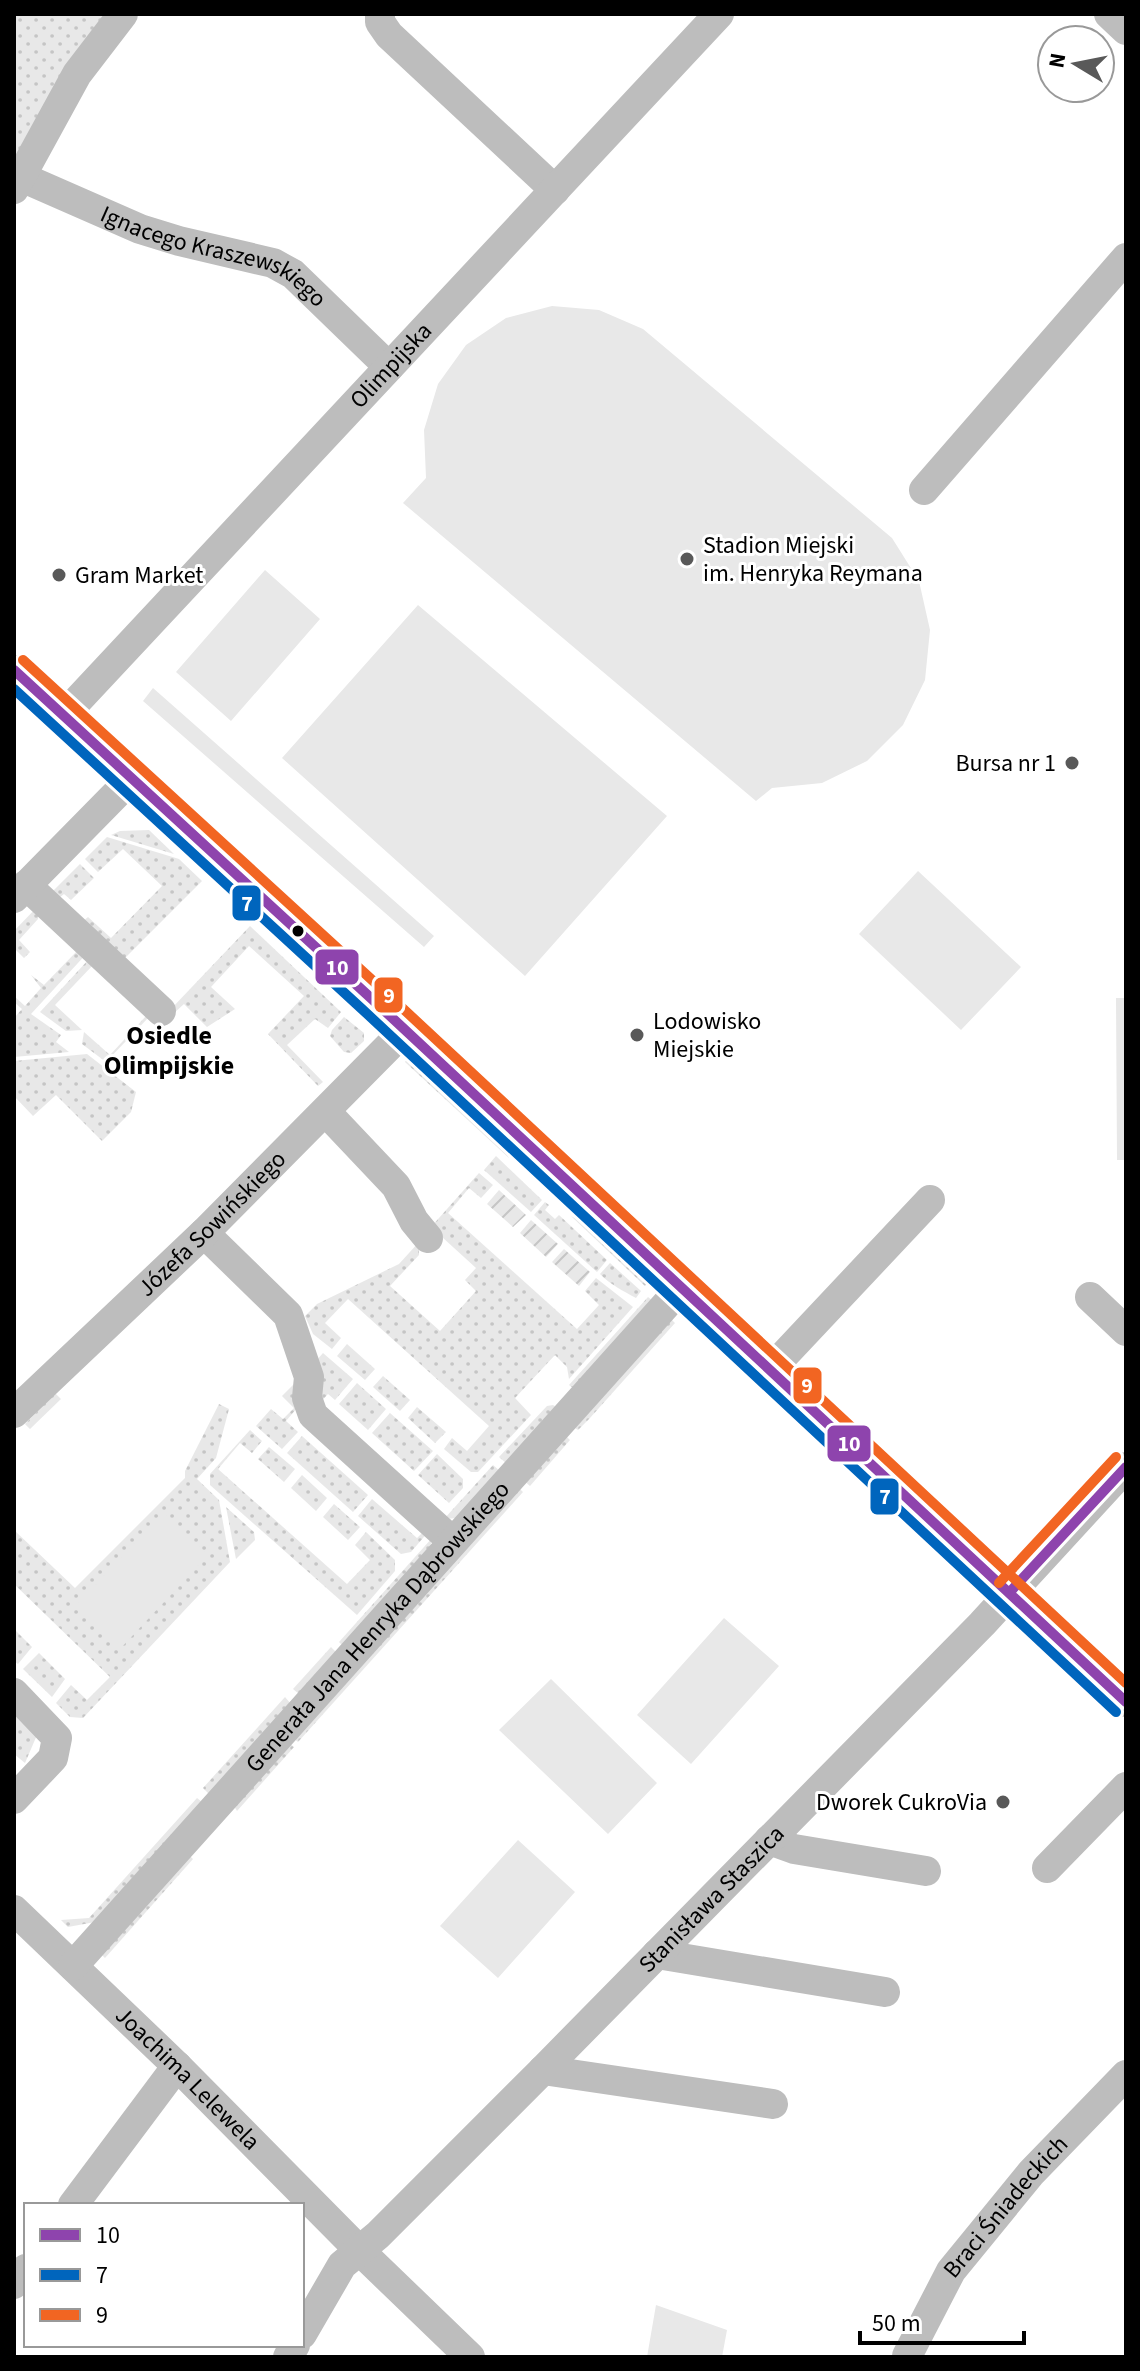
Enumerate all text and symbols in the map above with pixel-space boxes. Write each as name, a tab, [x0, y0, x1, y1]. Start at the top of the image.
north arrow	[1036, 24, 1116, 104]
text: N	[1040, 51, 1074, 71]
street label: Ignacego Kraszewskiego	[95, 197, 334, 316]
street label: Olimpijska	[342, 315, 440, 417]
place label: Stadion Miejski im. Henryka Reymana	[703, 528, 923, 591]
marker: Stadion Miejski im. Henryka Reymana	[678, 550, 696, 568]
place label: Gram Market	[75, 558, 203, 593]
marker: Gram Market	[50, 566, 68, 584]
place label: Bursa nr 1	[955, 746, 1056, 781]
marker: Bursa nr 1	[1063, 754, 1081, 772]
line badge: 7	[231, 884, 262, 922]
text: 7	[241, 888, 253, 920]
unlabelled marker	[290, 923, 306, 939]
line badge: 10	[314, 948, 360, 986]
text: 10	[325, 952, 349, 984]
line badge: 9	[373, 976, 404, 1014]
text: 9	[383, 980, 395, 1012]
place label: Lodowisko Miejskie	[653, 1004, 761, 1067]
district label: Osiedle Olimpijskie	[104, 1017, 234, 1084]
marker: Lodowisko Miejskie	[628, 1026, 646, 1044]
street label: Józefa Sowińskiego	[130, 1143, 294, 1305]
line badge: 9	[792, 1366, 823, 1405]
text: 9	[801, 1370, 813, 1402]
line badge: 10	[826, 1424, 872, 1463]
text: 10	[837, 1428, 861, 1460]
street label: Generała Jana Henryka Dąbrowskiego	[237, 1473, 518, 1781]
line badge: 7	[869, 1477, 900, 1516]
text: 7	[879, 1481, 891, 1513]
place label: Dworek CukroVia	[816, 1785, 987, 1820]
marker: Dworek CukroVia	[994, 1793, 1012, 1811]
street label: Stanisława Staszica	[631, 1817, 793, 1981]
street label: Joachima Lelewela	[107, 1999, 268, 2158]
street label: Braci Śniadeckich	[935, 2128, 1076, 2286]
legend	[24, 2203, 304, 2347]
text: 10	[96, 2218, 120, 2253]
text: 7	[96, 2258, 108, 2293]
scale bar	[860, 2295, 1024, 2345]
text: 9	[96, 2298, 108, 2333]
text: 50 m	[872, 2306, 921, 2341]

